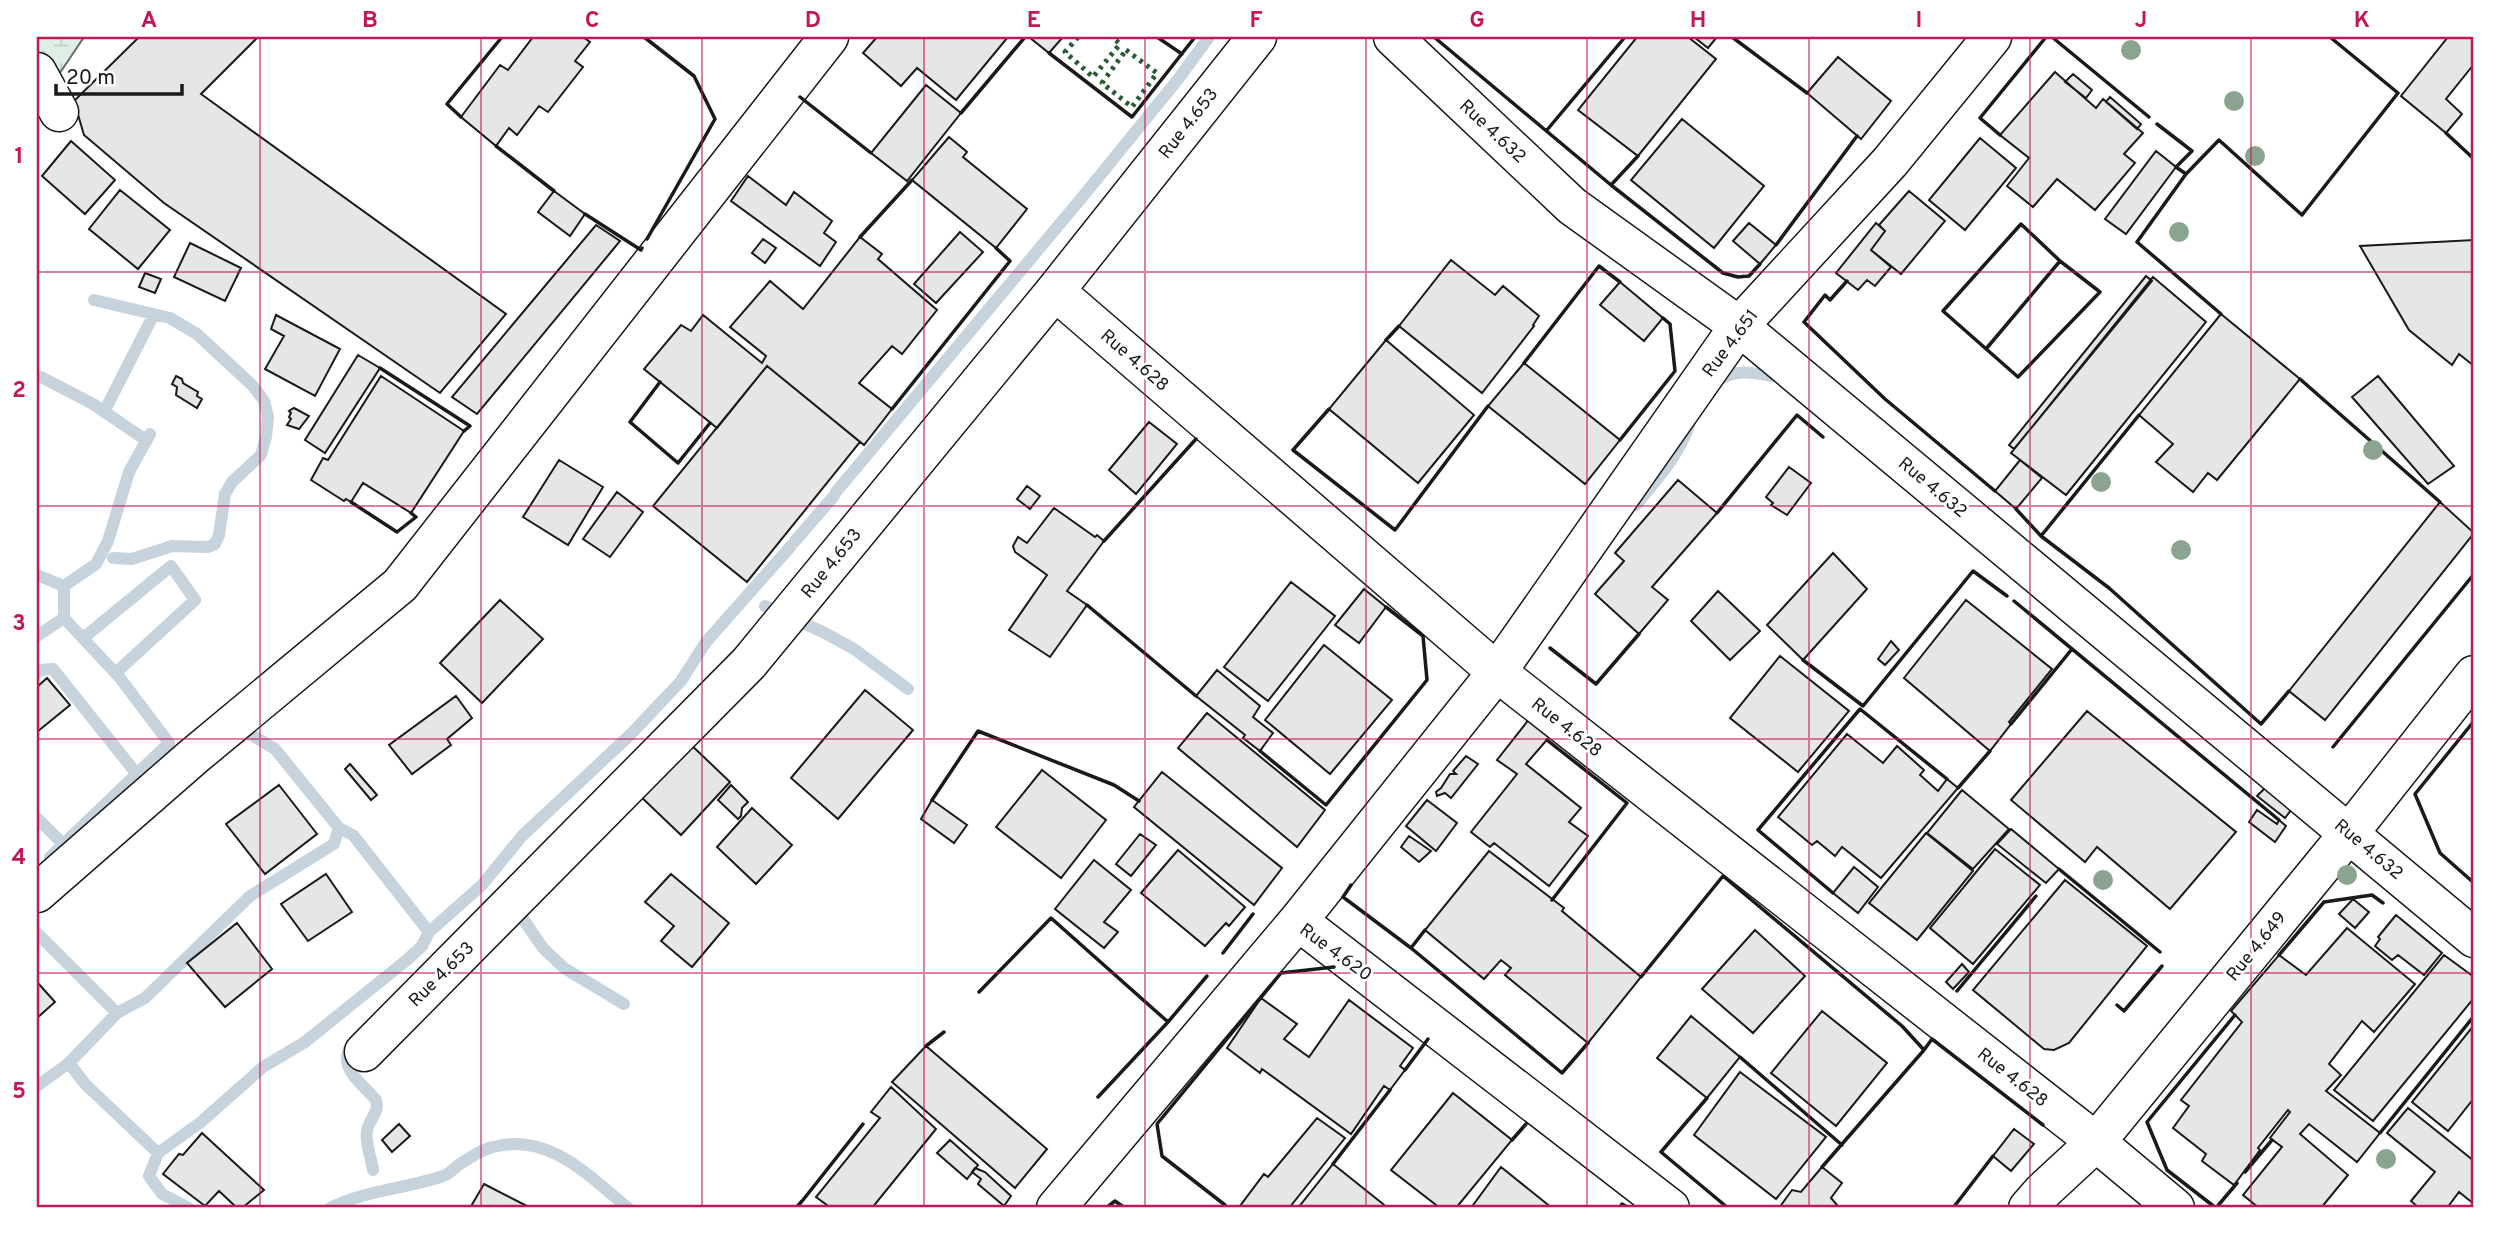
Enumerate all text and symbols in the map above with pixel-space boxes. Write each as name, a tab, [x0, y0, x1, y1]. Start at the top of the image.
text: A	[141, 7, 157, 36]
text: B	[362, 7, 378, 36]
text: C	[585, 7, 599, 36]
text: D	[805, 7, 821, 36]
text: E	[1027, 7, 1041, 36]
text: F	[1249, 7, 1263, 36]
text: G	[1469, 7, 1485, 36]
text: H	[1690, 7, 1706, 36]
text: I	[1916, 7, 1922, 36]
text: J	[2135, 7, 2147, 36]
text: K	[2354, 7, 2370, 36]
scale bar	[56, 52, 182, 96]
text: 20 m	[66, 65, 115, 92]
street label: Rue 4.653	[1154, 84, 1224, 164]
street label: Rue 4.632	[1454, 95, 1530, 169]
text: 1	[14, 143, 24, 172]
street label: Rue 4.651	[1698, 305, 1764, 383]
street label: Rue 4.628	[1095, 325, 1173, 397]
text: 2	[12, 377, 26, 406]
street label: Rue 4.632	[1893, 453, 1971, 524]
street label: Rue 4.653	[797, 524, 867, 604]
text: 3	[12, 610, 26, 639]
street label: Rue 4.628	[1526, 693, 1606, 763]
street label: Rue 4.632	[2329, 815, 2407, 886]
text: 4	[12, 844, 26, 873]
street label: Rue 4.649	[2222, 907, 2292, 987]
street label: Rue 4.620	[1294, 919, 1376, 987]
street label: Rue 4.653	[404, 937, 480, 1013]
street label: Rue 4.628	[1972, 1043, 2052, 1113]
text: 5	[12, 1078, 26, 1107]

